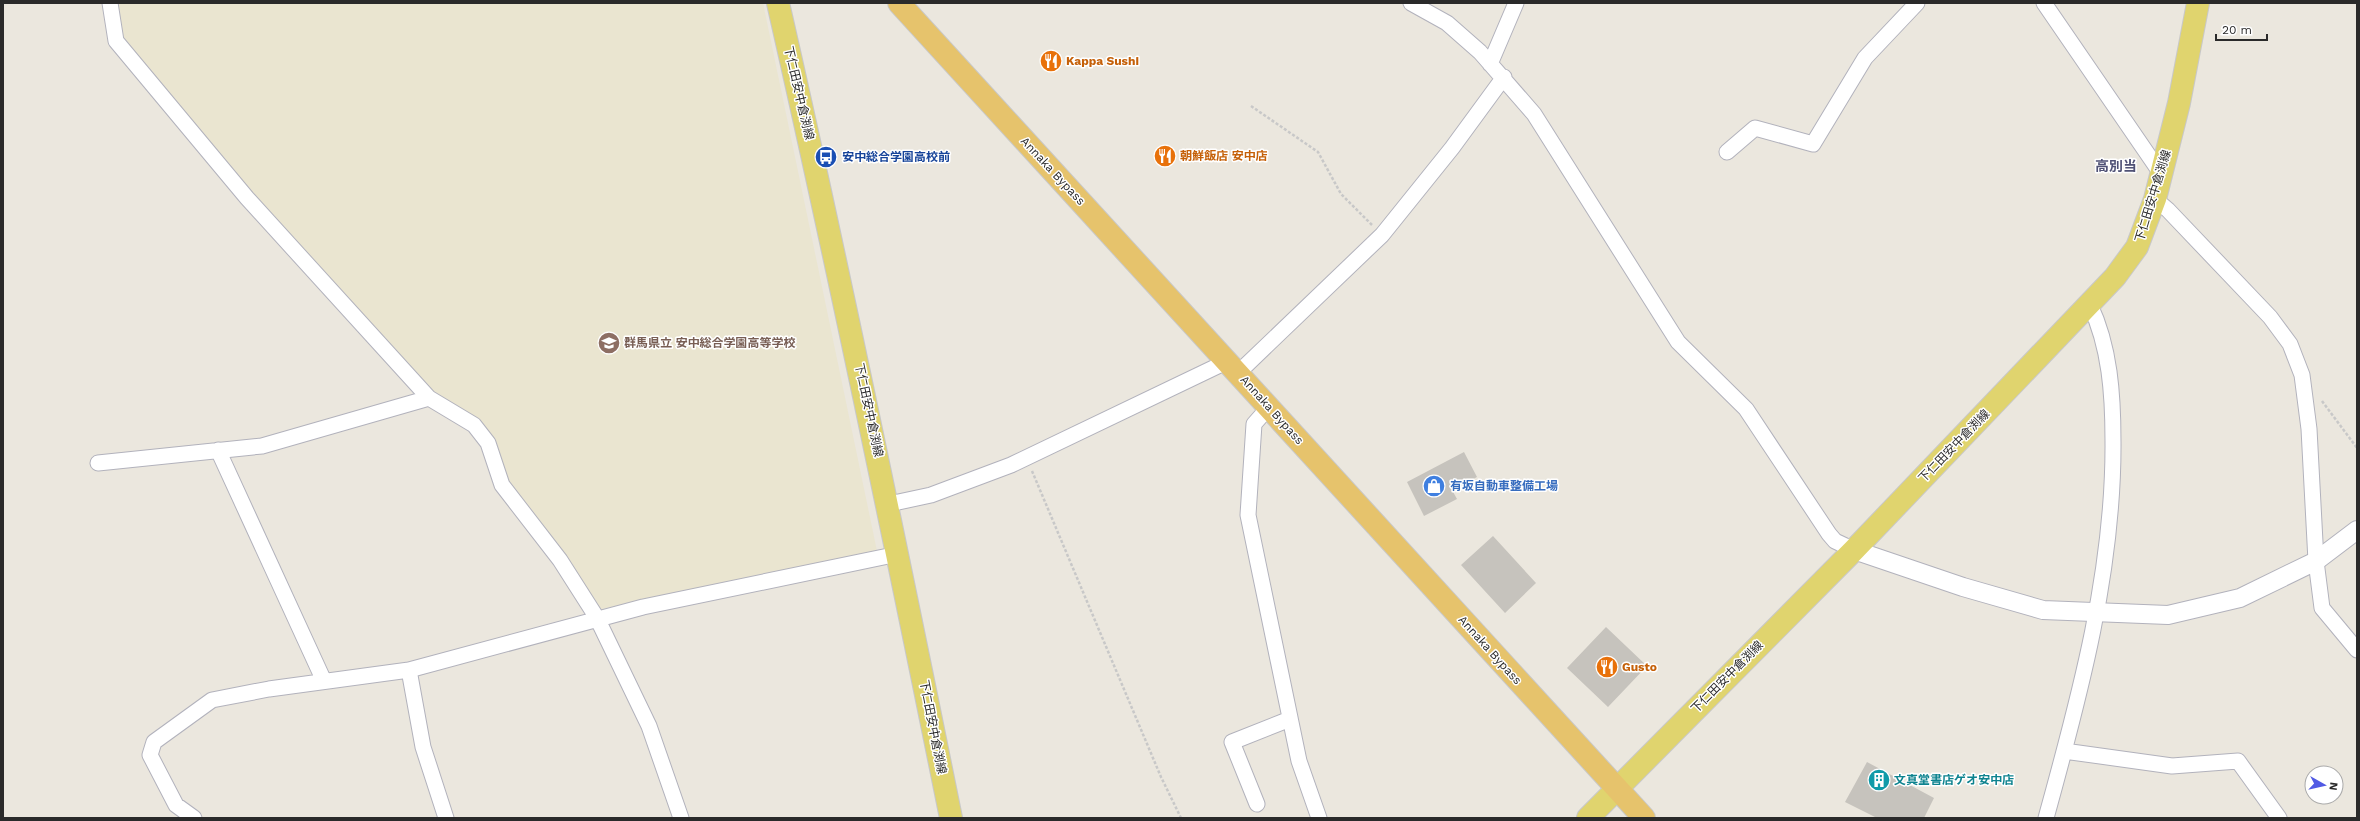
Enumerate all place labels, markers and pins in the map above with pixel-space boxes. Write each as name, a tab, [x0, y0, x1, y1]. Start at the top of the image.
restaurant icon: Kappa Sushi	[1038, 48, 1064, 74]
place label: Kappa Sushi	[1066, 54, 1139, 68]
restaurant icon: 朝鮮飯店 安中店	[1152, 143, 1178, 169]
bus stop icon: 安中総合学園高校前	[813, 144, 839, 170]
place label: 朝鮮飯店 安中店	[1180, 149, 1267, 163]
place label: 安中総合学園高校前	[842, 150, 950, 164]
school or university icon: 群馬県立 安中総合学園高等学校	[596, 330, 622, 356]
place label: 群馬県立 安中総合学園高等学校	[624, 336, 795, 350]
shop icon: 有坂自動車整備工場	[1421, 473, 1447, 499]
place label: 有坂自動車整備工場	[1450, 479, 1558, 493]
restaurant icon: Gusto	[1594, 654, 1620, 680]
place label: Gusto	[1622, 660, 1657, 674]
building icon: 文真堂書店ゲオ安中店	[1866, 767, 1892, 793]
place label: 文真堂書店ゲオ安中店	[1894, 773, 2014, 787]

